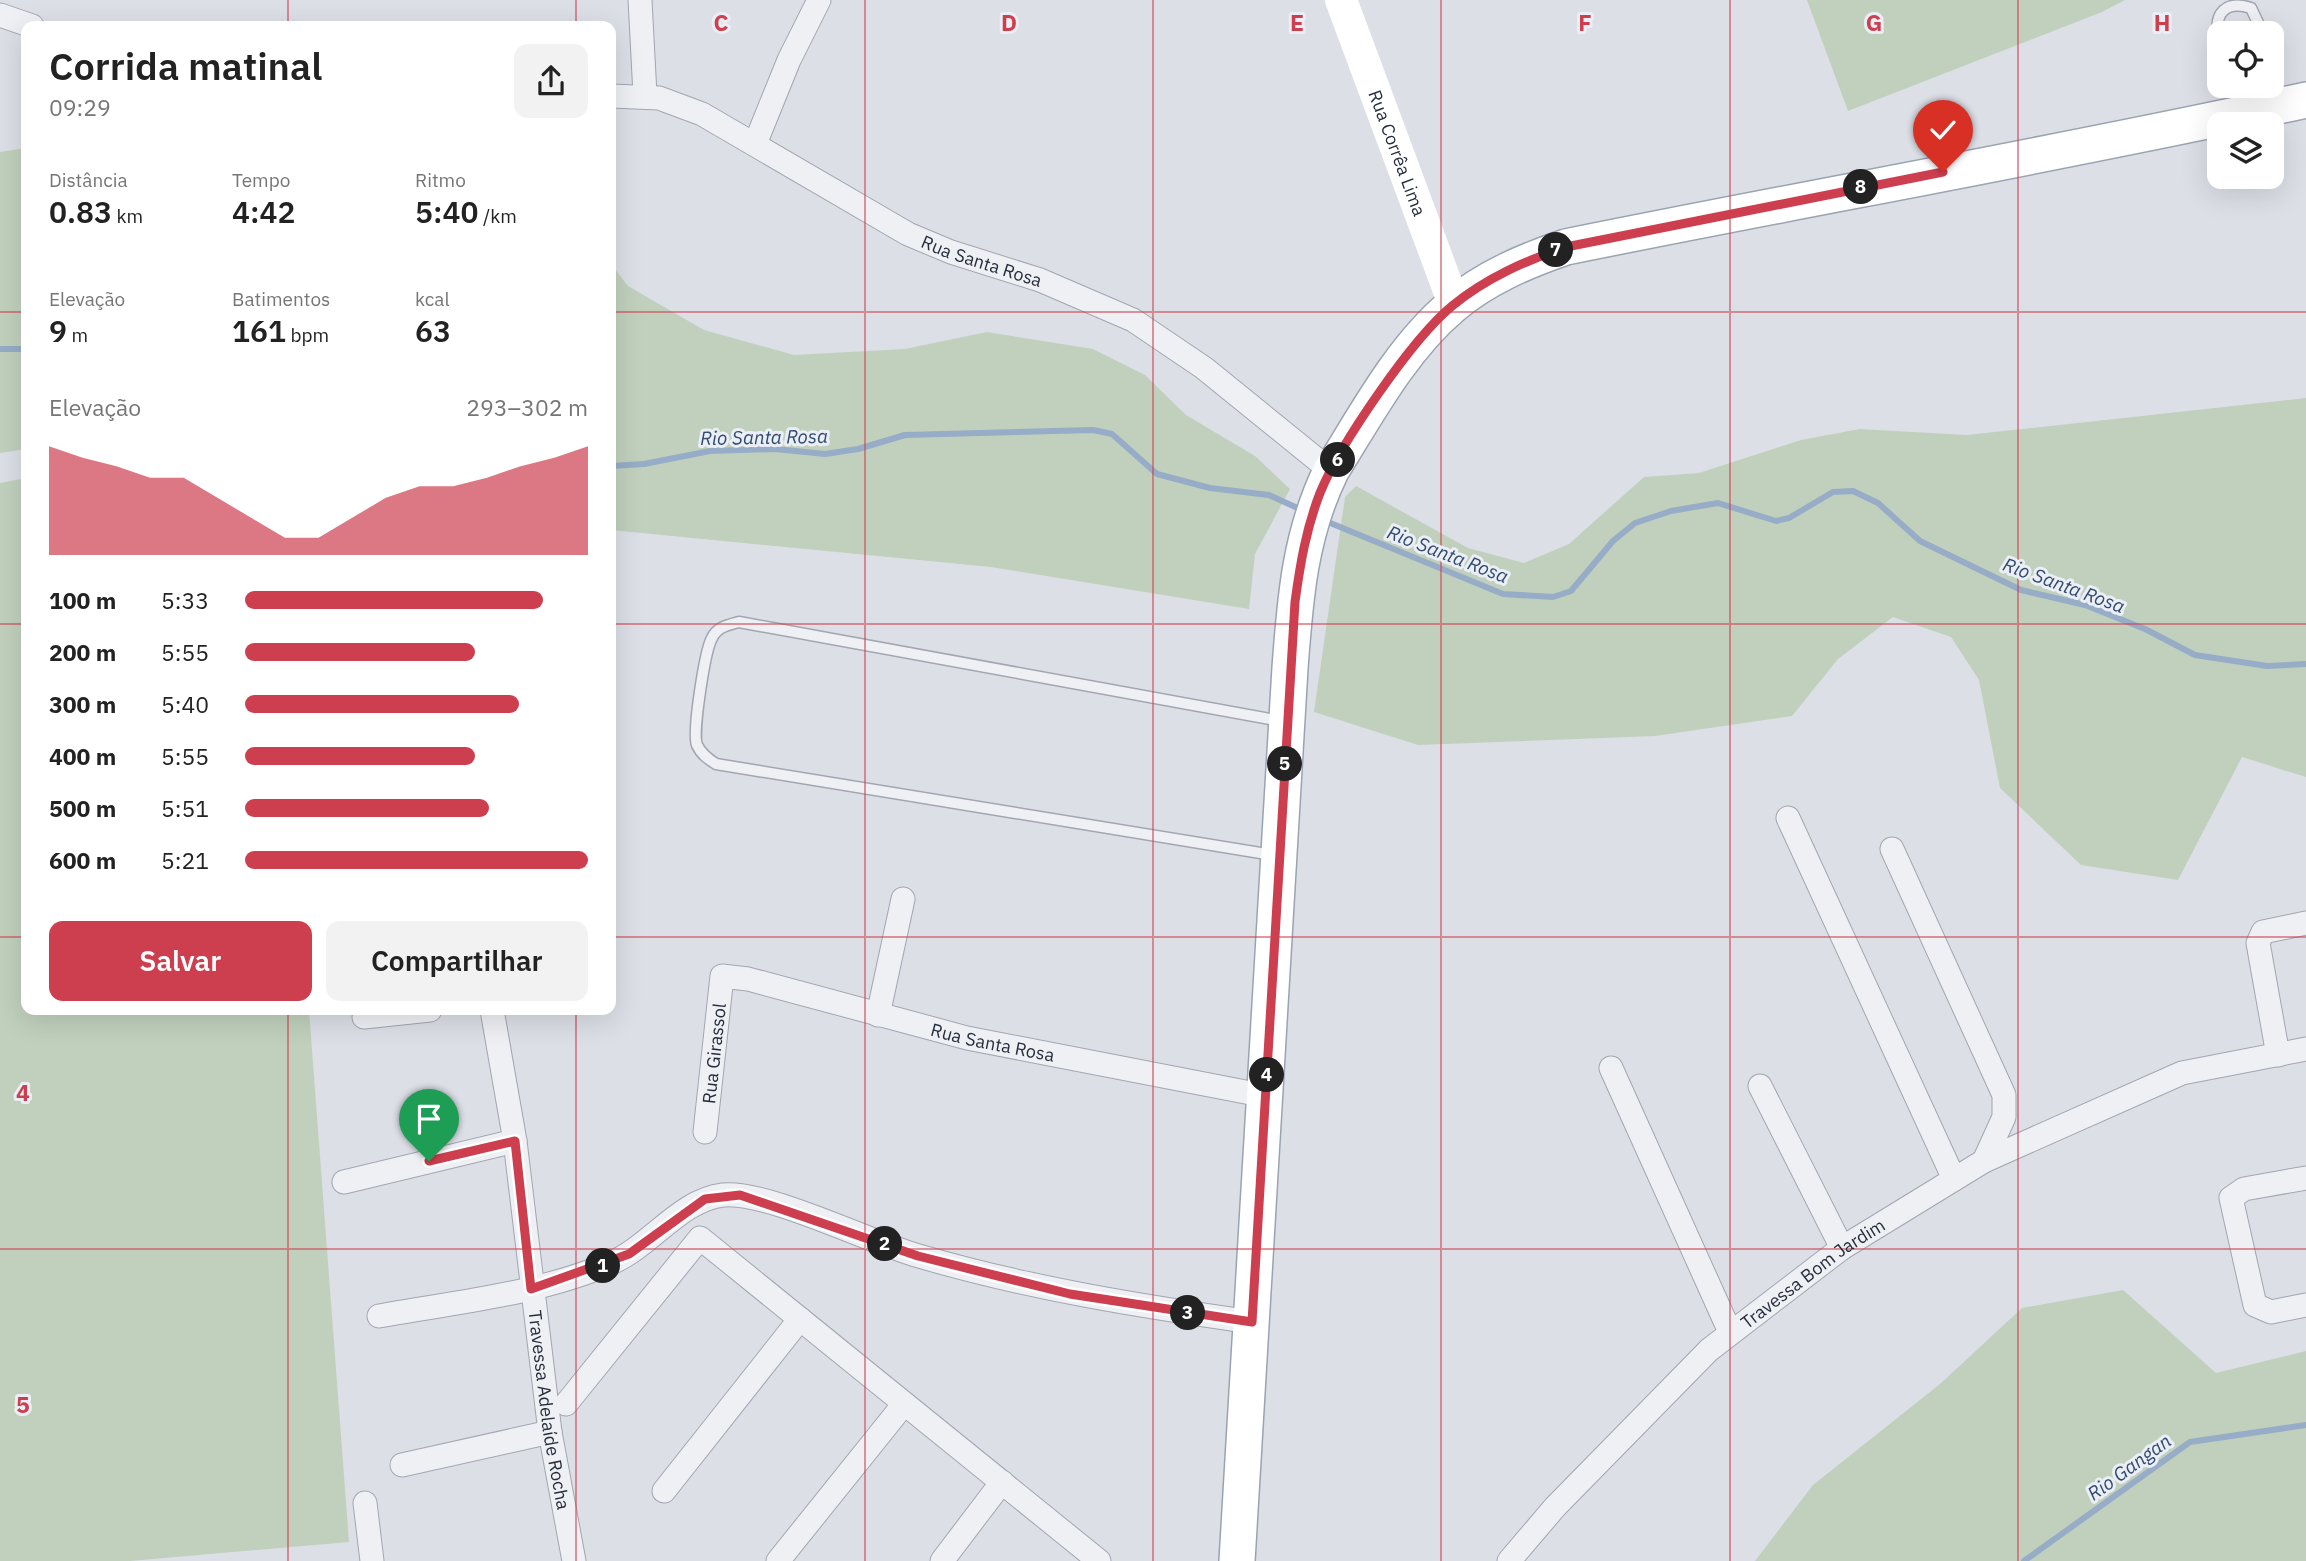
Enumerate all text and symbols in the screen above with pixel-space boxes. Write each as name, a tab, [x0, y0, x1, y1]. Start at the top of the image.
text: C	[714, 7, 729, 37]
text: D	[1001, 7, 1017, 37]
text: E	[1290, 7, 1304, 37]
text: F	[1578, 7, 1592, 37]
text: G	[1866, 7, 1882, 37]
text: H	[2154, 7, 2170, 37]
map controls	[2207, 21, 2284, 189]
button: locate	[2207, 21, 2284, 98]
text: Corrida matinal	[49, 41, 322, 90]
button: share	[514, 44, 588, 118]
street label: Rua Corrêa Lima	[1364, 87, 1432, 219]
text: 09:29	[49, 92, 111, 122]
pin	[1913, 100, 1973, 172]
icon: check	[1924, 111, 1962, 149]
button: layers	[2207, 112, 2284, 189]
text: Distância	[49, 168, 128, 192]
text: Tempo	[232, 168, 290, 192]
text: Ritmo	[415, 168, 466, 192]
pin: 8	[1843, 170, 1878, 204]
text: 8	[1855, 174, 1866, 198]
text: 0.83	[49, 192, 112, 231]
text: 4:42	[232, 192, 296, 231]
text: 5:40	[415, 192, 479, 231]
text: km	[112, 204, 143, 228]
text: /km	[479, 204, 517, 228]
street label: Rua Santa Rosa	[918, 229, 1045, 292]
pin: 7	[1538, 232, 1574, 268]
text: 7	[1550, 237, 1561, 261]
text: Elevação	[49, 287, 125, 311]
text: Batimentos	[232, 287, 330, 311]
text: kcal	[415, 287, 450, 311]
text: 9	[49, 311, 67, 350]
text: 161	[232, 311, 286, 350]
text: 63	[415, 311, 451, 350]
text: m	[67, 323, 88, 347]
text: bpm	[286, 323, 329, 347]
text: Elevação	[49, 392, 141, 422]
text: 293–302 m	[466, 392, 588, 422]
water label: Rio Santa Rosa	[700, 424, 828, 450]
pin: 6	[1320, 442, 1356, 477]
text: 6	[1332, 447, 1343, 471]
water label: Rio Santa Rosa	[1384, 520, 1512, 588]
water label: Rio Santa Rosa	[2000, 552, 2128, 618]
text: 100 m	[49, 585, 116, 615]
text: 5:33	[161, 585, 209, 615]
text: 200 m	[49, 637, 116, 667]
text: 5:55	[161, 637, 209, 667]
text: 300 m	[49, 689, 116, 719]
text: 5:40	[161, 689, 209, 719]
text: 400 m	[49, 741, 116, 771]
text: 5:55	[161, 741, 209, 771]
pin: 5	[1268, 746, 1302, 782]
text: 5	[1279, 751, 1290, 775]
text: 500 m	[49, 793, 116, 823]
text: 5:51	[161, 793, 209, 823]
text: 600 m	[49, 845, 116, 875]
text: 5:21	[161, 845, 209, 875]
button: Salvar	[49, 921, 312, 1001]
button: Compartilhar	[326, 921, 588, 1001]
street label: Rua Girassol	[697, 1002, 730, 1105]
street label: Rua Santa Rosa	[928, 1017, 1057, 1066]
pin: 4	[1250, 1058, 1284, 1092]
text: 4	[1261, 1062, 1272, 1086]
text: 4	[16, 1077, 30, 1107]
pin	[399, 1089, 459, 1161]
icon: arrive	[410, 1100, 448, 1138]
street label: Travessa Bom Jardim	[1736, 1213, 1889, 1333]
pin: 2	[868, 1226, 903, 1262]
text: 2	[879, 1231, 890, 1255]
pin: 1	[586, 1248, 620, 1284]
text: 1	[597, 1253, 608, 1277]
pin: 3	[1170, 1296, 1206, 1330]
text: 3	[1182, 1300, 1193, 1324]
street label: Travessa Adelaíde Rocha	[524, 1309, 576, 1512]
text: 5	[16, 1389, 30, 1419]
water label: Rio Gangan	[2082, 1429, 2176, 1505]

